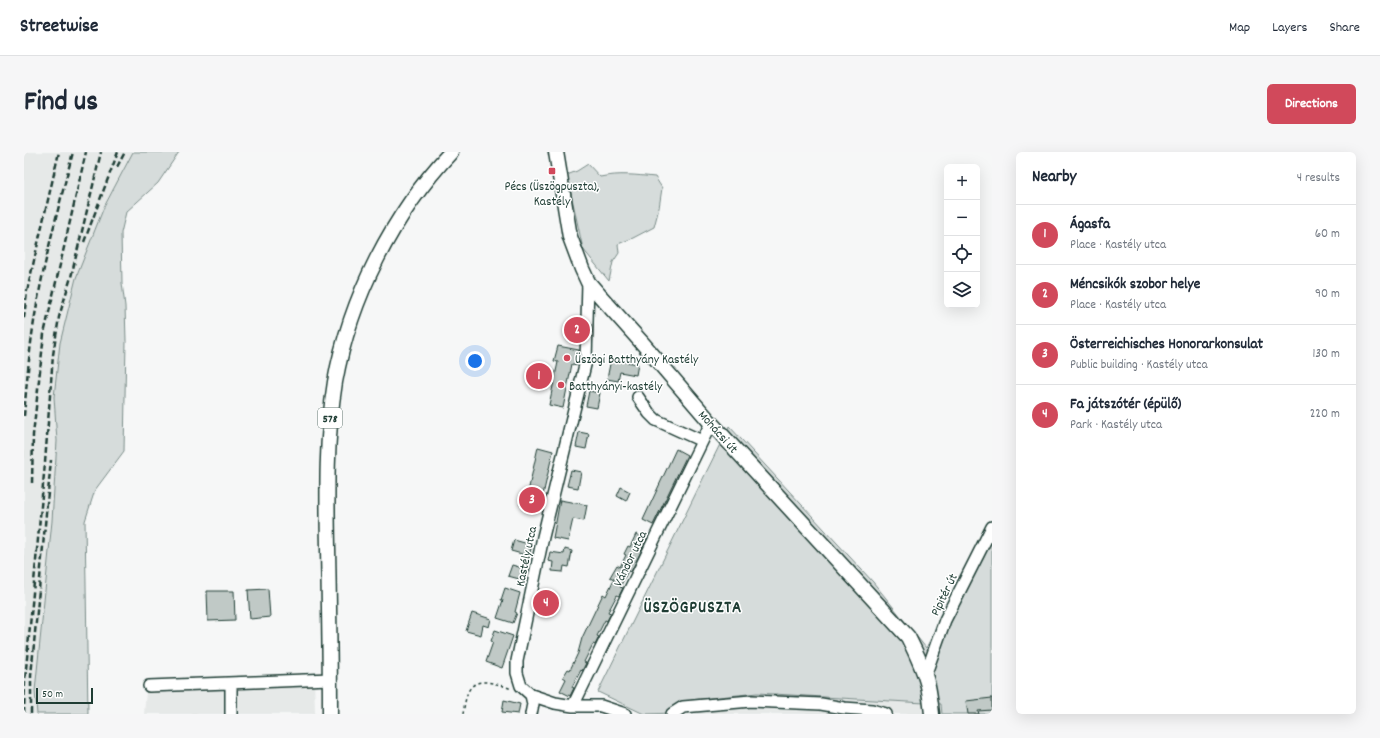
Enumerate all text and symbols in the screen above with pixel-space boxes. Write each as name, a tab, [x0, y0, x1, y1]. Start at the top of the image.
text: Streetwise	[20, 14, 98, 41]
text: Map	[1229, 18, 1250, 38]
text: Layers	[1272, 18, 1307, 38]
text: Share	[1329, 18, 1360, 38]
text: Find us	[24, 84, 98, 124]
button: Directions	[1267, 84, 1356, 124]
map controls	[944, 164, 980, 308]
button: +	[944, 164, 980, 200]
marker: Pécs (Üszögpuszta), Kastély	[547, 166, 557, 176]
text: Nearby	[1032, 166, 1076, 190]
text: 4 results	[1297, 169, 1340, 188]
place label: Pécs (Üszögpuszta), Kastély	[505, 178, 599, 212]
button: −	[944, 200, 980, 236]
text: Ágasfa	[1070, 214, 1110, 236]
text: 1	[1044, 225, 1046, 244]
text: 60 m	[1315, 225, 1340, 244]
button: locate	[944, 236, 980, 272]
text: Place · Kastély utca	[1070, 236, 1166, 255]
button: layers	[944, 272, 980, 308]
text: Méncsikók szobor helye	[1070, 274, 1200, 296]
text: 2	[1042, 285, 1048, 304]
text: 90 m	[1315, 285, 1340, 304]
text: Place · Kastély utca	[1070, 296, 1166, 315]
pin: 2	[564, 315, 590, 345]
text: Österreichisches Honorarkonsulat	[1070, 334, 1263, 356]
text: 3	[1042, 345, 1048, 364]
text: 130 m	[1312, 345, 1340, 364]
your location	[465, 351, 485, 371]
place label: Üszögi Batthyány Kastély	[575, 351, 699, 370]
marker: Üszögi Batthyány Kastély	[562, 353, 572, 363]
text: Public building · Kastély utca	[1070, 356, 1208, 375]
pin: 1	[526, 361, 552, 391]
place label: Batthyányi-kastély	[569, 378, 663, 397]
marker: Batthyányi-kastély	[556, 380, 566, 390]
text: Fa játszótér (épülő)	[1070, 394, 1181, 416]
text: 4	[1042, 405, 1048, 424]
text: 220 m	[1310, 405, 1340, 424]
street label: Mohácsi út	[693, 407, 742, 459]
road number: 578	[318, 408, 342, 428]
text: Park · Kastély utca	[1070, 416, 1162, 435]
pin: 3	[519, 485, 545, 515]
street label: Kastély utca	[512, 524, 543, 588]
street label: Vándor utca	[610, 527, 653, 590]
street label: Pipitér út	[927, 570, 964, 620]
pin: 4	[533, 588, 559, 618]
district label: ÜSZÖGPUSZTA	[644, 597, 742, 621]
scale bar	[36, 686, 93, 705]
text: 50 m	[42, 687, 63, 703]

